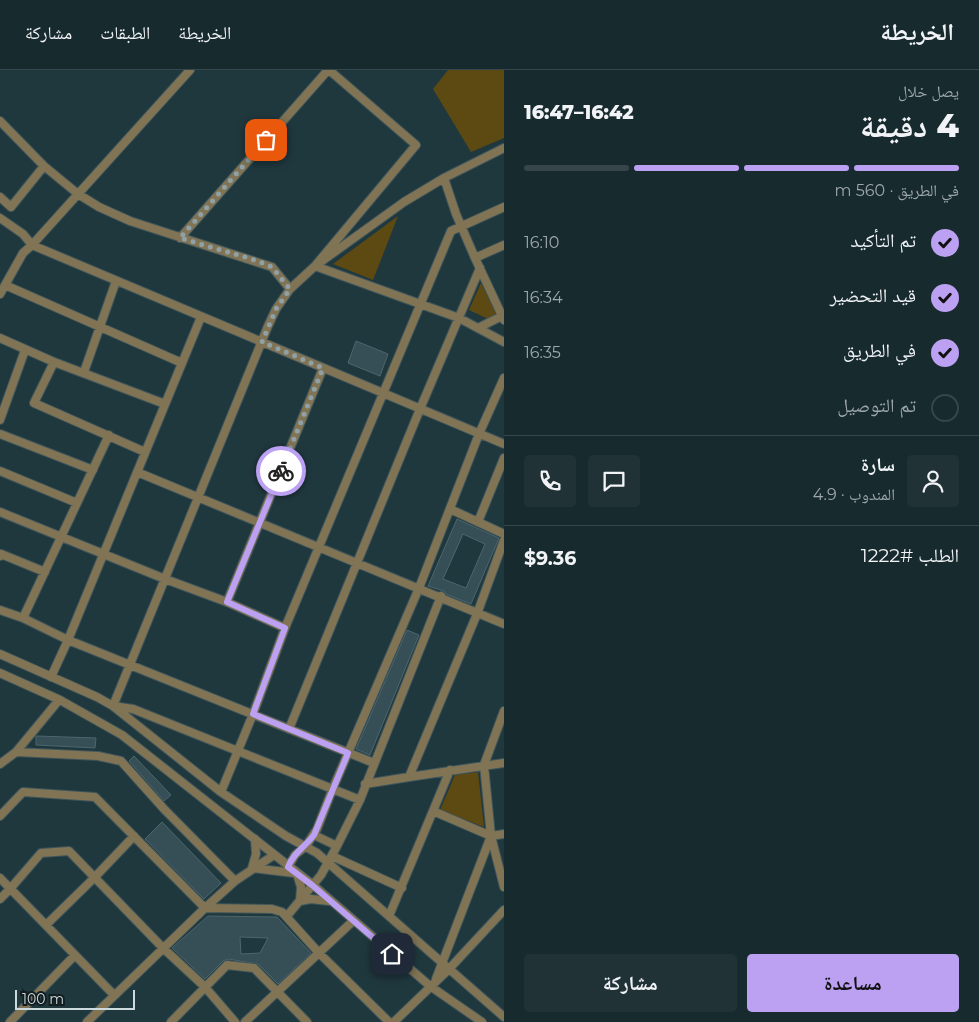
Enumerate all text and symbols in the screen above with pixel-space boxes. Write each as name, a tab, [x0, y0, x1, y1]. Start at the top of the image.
text: الخريطة	[880, 17, 954, 46]
text: مشاركة	[25, 22, 72, 44]
text: الطبقات	[100, 22, 150, 44]
text: الخريطة	[178, 22, 231, 44]
text: يصل خلال	[898, 82, 959, 101]
text: 16:42–16:47	[524, 101, 634, 124]
text: 4 دقيقة	[860, 106, 959, 145]
pin	[245, 119, 287, 161]
icon: bag	[252, 126, 280, 154]
text: في الطريق · 560 m	[835, 181, 959, 200]
text: تم التأكيد	[851, 229, 916, 252]
icon: check	[931, 229, 959, 257]
text: 16:10	[524, 233, 559, 252]
text: قيد التحضير	[830, 284, 916, 307]
icon: check	[931, 284, 959, 312]
text: 16:34	[524, 288, 563, 307]
text: في الطريق	[843, 339, 916, 362]
icon: check	[931, 339, 959, 367]
text: 16:35	[524, 343, 561, 362]
text: تم التوصيل	[837, 394, 916, 417]
courier	[256, 446, 306, 496]
text: سارة	[861, 453, 895, 476]
button: phone	[524, 455, 576, 507]
button: chat	[588, 455, 640, 507]
button: person	[907, 455, 959, 507]
icon: bike	[267, 457, 295, 485]
text: المندوب · 4.9	[813, 485, 895, 504]
text: الطلب #1222	[861, 544, 959, 567]
text: $9.36	[524, 547, 576, 570]
pin	[371, 933, 413, 975]
icon: home	[378, 940, 406, 968]
button: مشاركة	[524, 954, 737, 1012]
button: مساعدة	[747, 954, 959, 1012]
scale bar	[15, 987, 135, 1010]
text: 100 m	[22, 990, 64, 1008]

